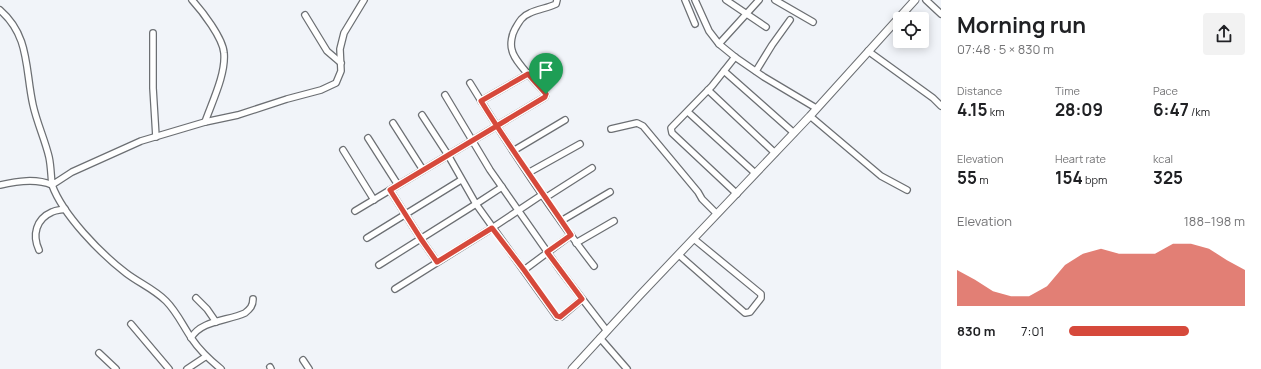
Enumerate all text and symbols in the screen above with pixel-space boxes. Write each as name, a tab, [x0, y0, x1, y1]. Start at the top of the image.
text: Morning run	[957, 10, 1086, 40]
map controls	[893, 12, 929, 48]
button: locate	[893, 12, 929, 48]
button: share	[1203, 13, 1245, 55]
text: 07:48 · 5 × 830 m	[957, 40, 1054, 58]
pin	[529, 53, 563, 94]
icon: arrive	[535, 59, 557, 81]
text: Distance	[957, 83, 1002, 98]
text: Time	[1055, 83, 1080, 98]
text: Pace	[1153, 83, 1178, 98]
text: 4.15	[957, 98, 988, 121]
text: 28:09	[1055, 98, 1103, 121]
text: 6:47	[1153, 98, 1189, 121]
text: km	[988, 104, 1005, 119]
text: /km	[1189, 104, 1210, 119]
text: Elevation	[957, 151, 1003, 166]
text: Heart rate	[1055, 151, 1106, 166]
text: kcal	[1153, 151, 1173, 166]
text: 55	[957, 166, 977, 189]
text: 154	[1055, 166, 1083, 189]
text: 325	[1153, 166, 1183, 189]
text: m	[977, 172, 988, 187]
text: bpm	[1083, 172, 1107, 187]
text: Elevation	[957, 212, 1012, 230]
text: 188–198 m	[1184, 212, 1245, 230]
text: 830 m	[957, 322, 995, 340]
text: 7:01	[1021, 322, 1044, 340]

